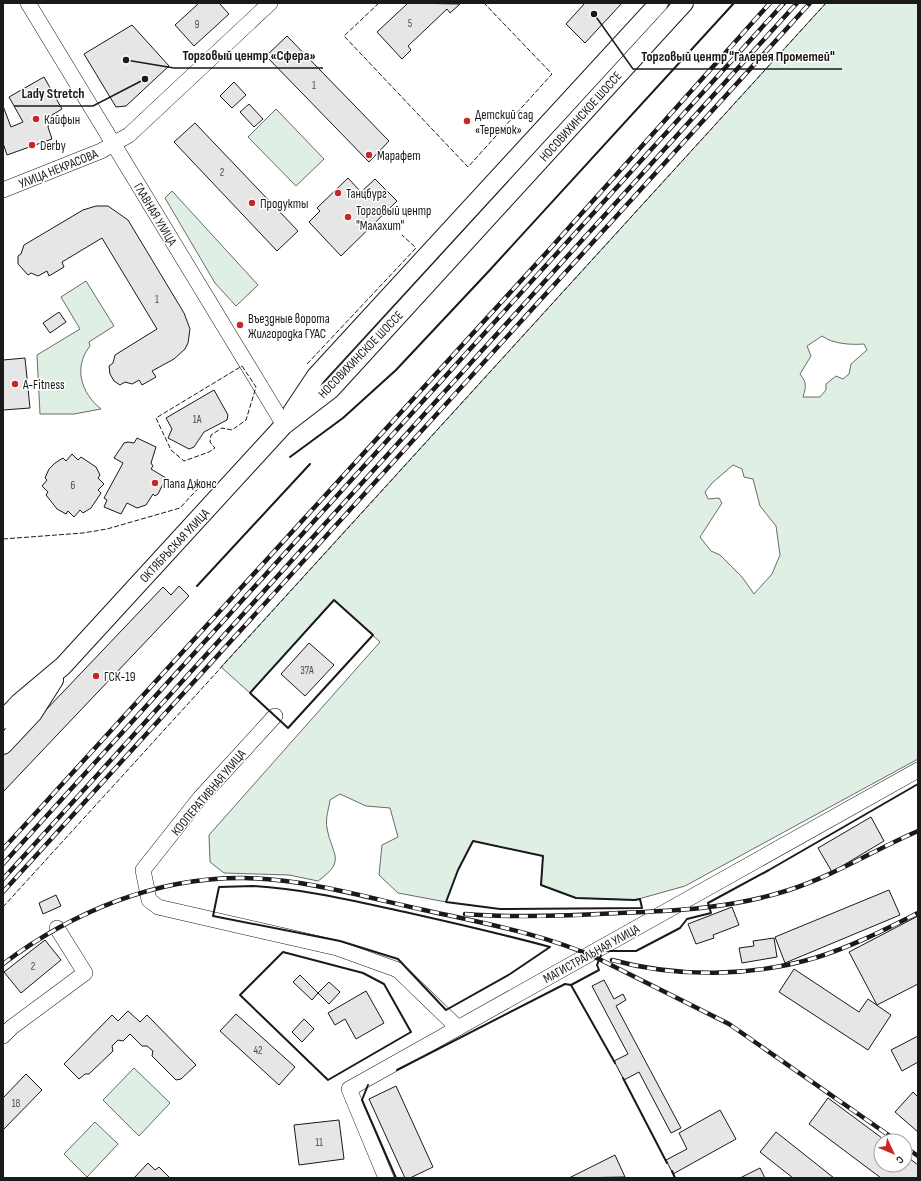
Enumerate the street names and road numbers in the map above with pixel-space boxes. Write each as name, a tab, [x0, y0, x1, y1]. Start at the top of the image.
street label: НОСОВИХИНСКОЕ ШОССЕ	[536, 68, 625, 165]
street label: УЛИЦА НЕКРАСОВА	[17, 146, 101, 192]
street label: ГЛАВНАЯ УЛИЦА	[130, 180, 180, 249]
street label: НОСОВИХИНСКОЕ ШОССЕ	[315, 308, 407, 402]
street label: ОКТЯБРЬСКАЯ УЛИЦА	[136, 505, 213, 586]
street label: КООПЕРАТИВНАЯ УЛИЦА	[168, 746, 250, 839]
street label: МАГИСТРАЛЬНАЯ УЛИЦА	[541, 921, 643, 987]

